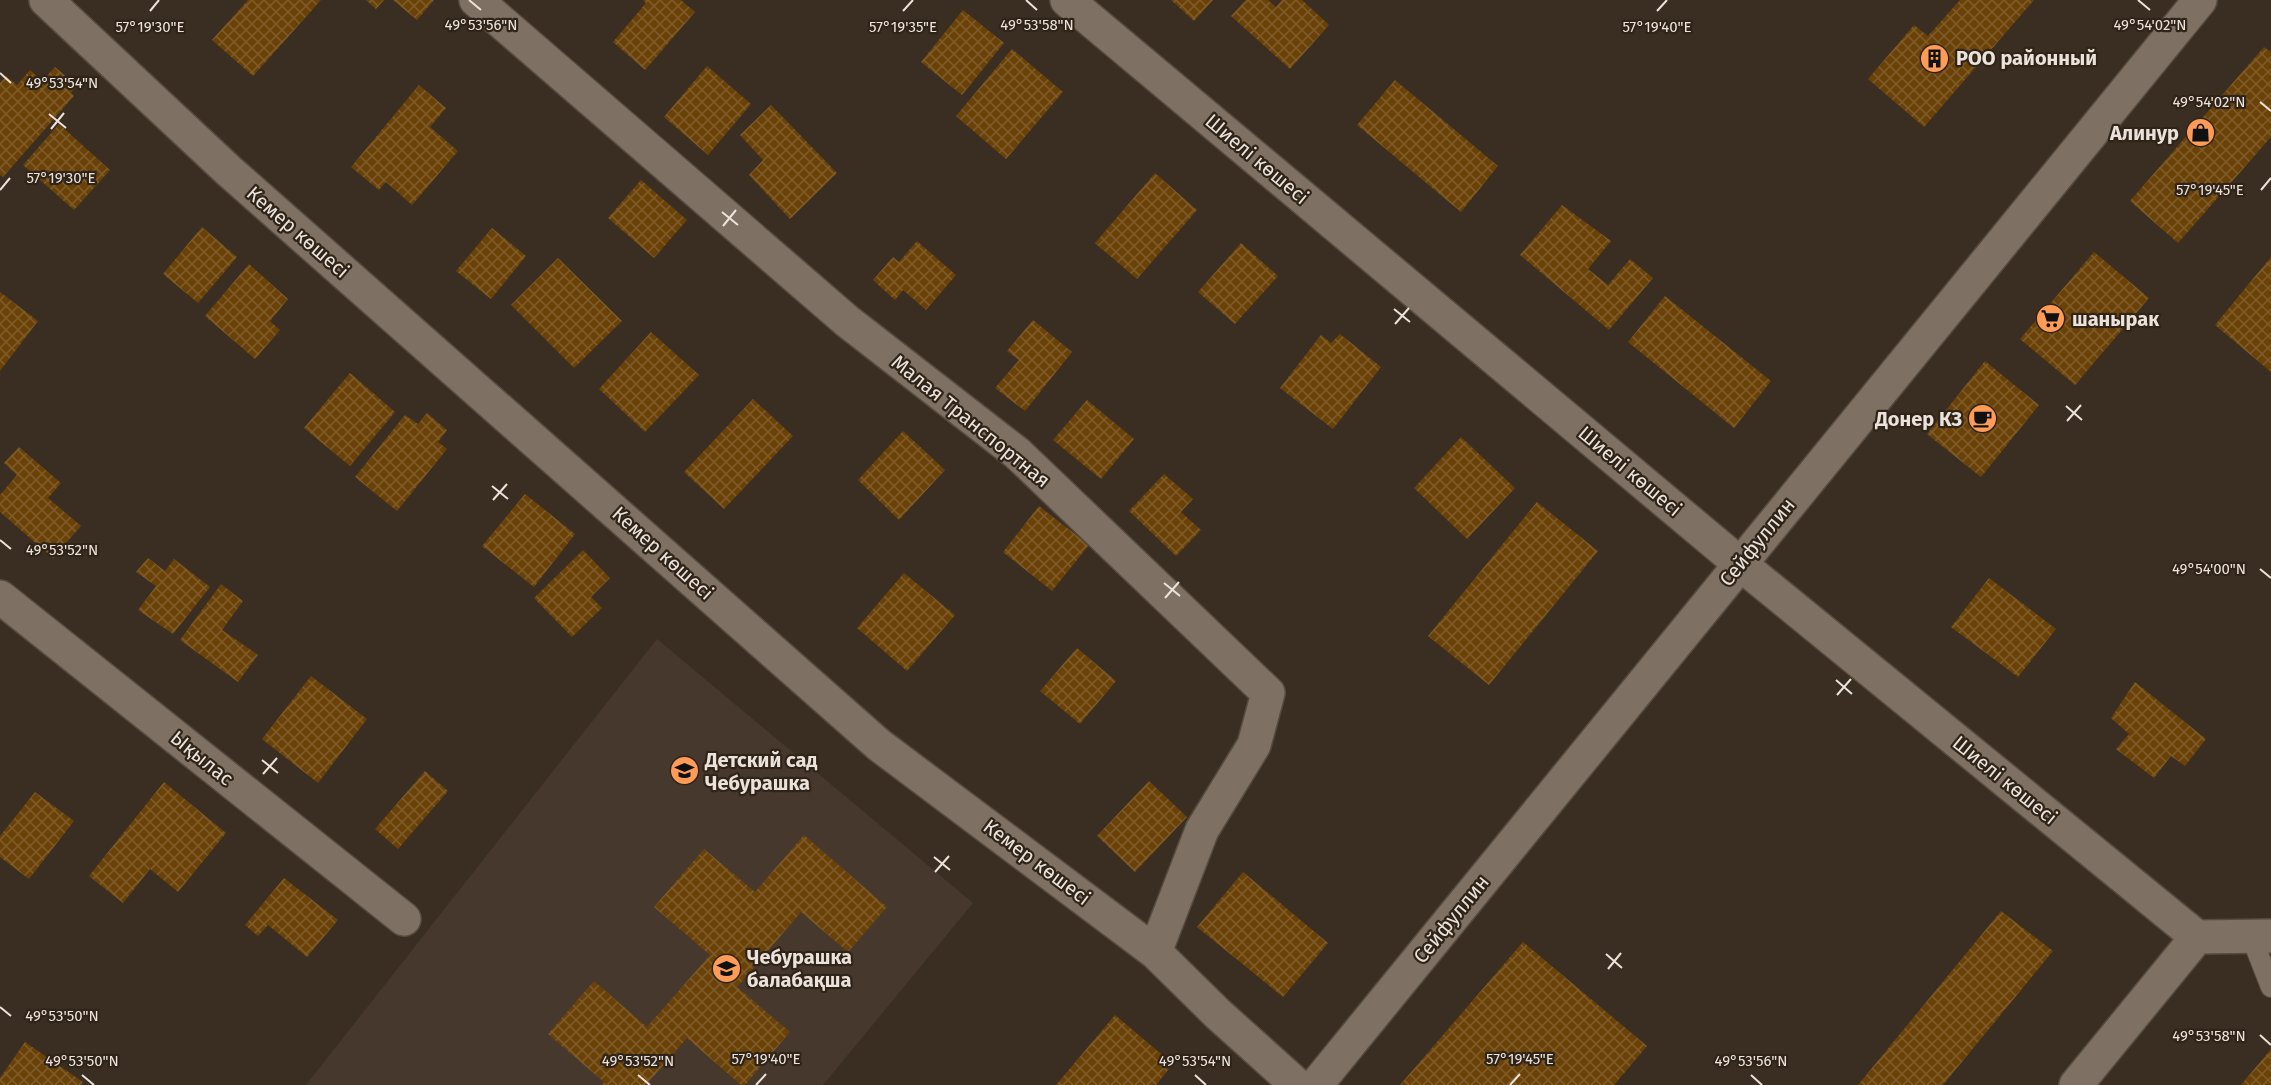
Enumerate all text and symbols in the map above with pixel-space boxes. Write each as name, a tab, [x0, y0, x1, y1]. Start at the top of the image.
text: 49°53'56"N	[444, 16, 518, 34]
text: 49°53'58"N	[1000, 16, 1074, 34]
text: 49°54'02"N	[2113, 16, 2187, 34]
text: 57°19'30"E	[115, 18, 185, 36]
text: 57°19'35"E	[869, 18, 937, 36]
text: 57°19'40"E	[1622, 18, 1692, 36]
building icon: РОО районный	[1919, 42, 1951, 74]
place label: РОО районный	[1956, 46, 2097, 70]
text: 49°53'54"N	[26, 74, 98, 92]
text: 49°54'02"N	[2172, 93, 2246, 111]
street label: Шиелі көшесі	[1200, 109, 1314, 209]
shop icon: Алинур	[2184, 117, 2216, 149]
place label: Алинур	[2109, 121, 2179, 145]
text: 57°19'30"E	[26, 169, 96, 187]
street label: Кемер көшесі	[242, 181, 354, 283]
text: 57°19'45"E	[2176, 181, 2244, 199]
supermarket icon: шанырак	[2035, 303, 2067, 335]
place label: шанырак	[2072, 307, 2160, 331]
street label: Малая Транспортная	[887, 350, 1055, 492]
cafe icon: Донер КЗ	[1967, 403, 1999, 435]
place label: Донер КЗ	[1874, 407, 1962, 431]
street label: Шиелі көшесі	[1573, 421, 1687, 521]
street label: Сейфуллин	[1714, 493, 1800, 591]
street label: Кемер көшесі	[607, 501, 719, 605]
text: 49°53'52"N	[26, 541, 98, 559]
text: 49°54'00"N	[2172, 560, 2246, 578]
street label: Ықылас	[166, 726, 238, 790]
street label: Шиелі көшесі	[1948, 731, 2062, 829]
place label: Детский сад Чебурашка	[704, 748, 817, 795]
school or university icon: Детский сад Чебурашка	[668, 755, 700, 787]
street label: Кемер көшесі	[979, 814, 1095, 910]
street label: Сейфуллин	[1408, 870, 1494, 968]
place label: Чебурашка балабақша	[747, 945, 852, 992]
school or university icon: Чебурашка балабақша	[710, 952, 742, 984]
text: 49°53'50"N	[25, 1007, 99, 1025]
text: 49°53'58"N	[2172, 1027, 2246, 1045]
text: 57°19'40"E	[731, 1050, 801, 1068]
text: 57°19'45"E	[1486, 1050, 1554, 1068]
text: 49°53'50"N	[45, 1052, 119, 1070]
text: 49°53'52"N	[602, 1052, 674, 1070]
text: 49°53'54"N	[1159, 1052, 1231, 1070]
text: 49°53'56"N	[1714, 1052, 1788, 1070]

